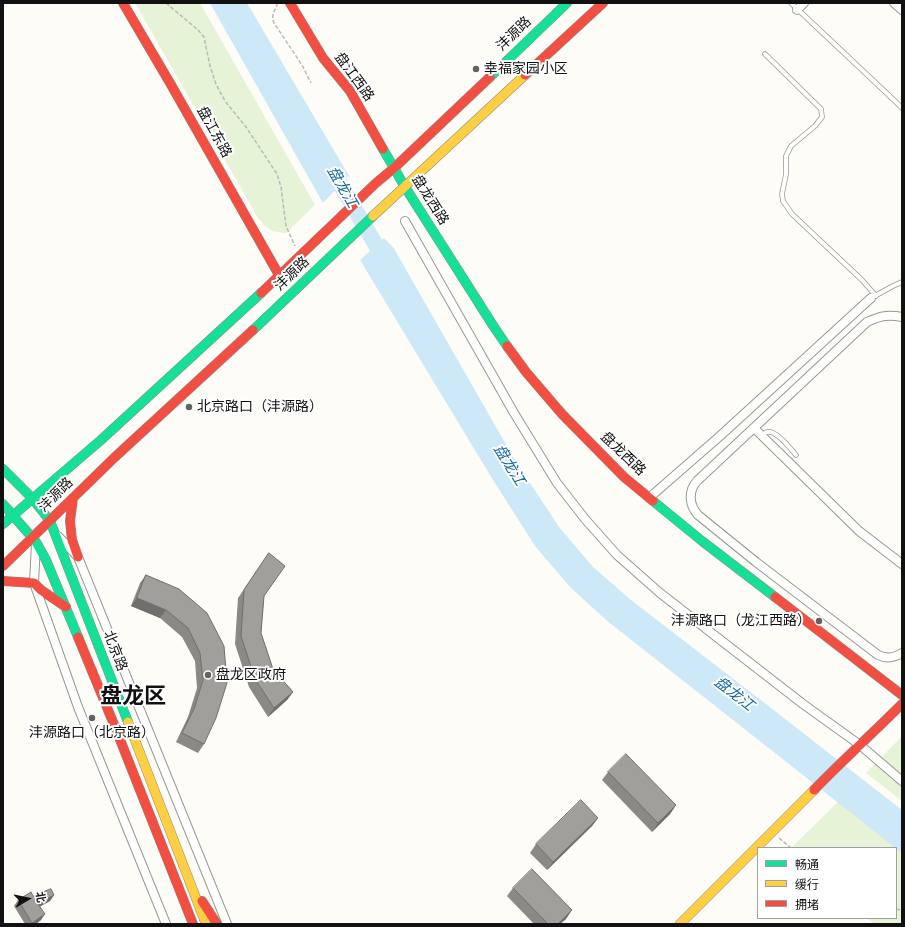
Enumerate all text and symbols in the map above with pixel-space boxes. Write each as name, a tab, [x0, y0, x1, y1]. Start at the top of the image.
street label: 沣源路	[493, 13, 535, 55]
street label: 盘江西路	[331, 49, 377, 105]
place label: 幸福家园小区	[484, 61, 568, 77]
marker: 幸福家园小区	[471, 64, 481, 74]
street label: 盘江东路	[193, 103, 235, 161]
water label: 盘龙江	[323, 163, 361, 211]
street label: 盘龙西路	[408, 172, 452, 228]
street label: 沣源路	[271, 253, 313, 295]
place label: 北京路口（沣源路）	[197, 399, 323, 415]
marker: 北京路口（沣源路）	[184, 402, 194, 412]
street label: 盘龙西路	[597, 429, 649, 479]
water label: 盘龙江	[489, 441, 529, 489]
street label: 沣源路	[35, 474, 77, 516]
place label: 沣源路口（龙江西路）	[671, 613, 811, 629]
marker: 沣源路口（龙江西路）	[814, 616, 824, 626]
street label: 北京路	[100, 628, 130, 674]
place label: 盘龙区政府	[216, 667, 286, 683]
marker: 盘龙区政府	[203, 670, 213, 680]
water label: 盘龙江	[711, 673, 757, 715]
district label: 盘龙区	[100, 684, 166, 710]
marker: 沣源路口（北京路）	[87, 713, 97, 723]
place label: 沣源路口（北京路）	[29, 725, 155, 741]
legend	[757, 847, 897, 919]
text: 畅通	[795, 858, 819, 872]
text: 缓行	[795, 878, 819, 892]
north arrow	[8, 879, 48, 919]
text: 北	[33, 891, 48, 903]
text: 拥堵	[795, 898, 819, 912]

